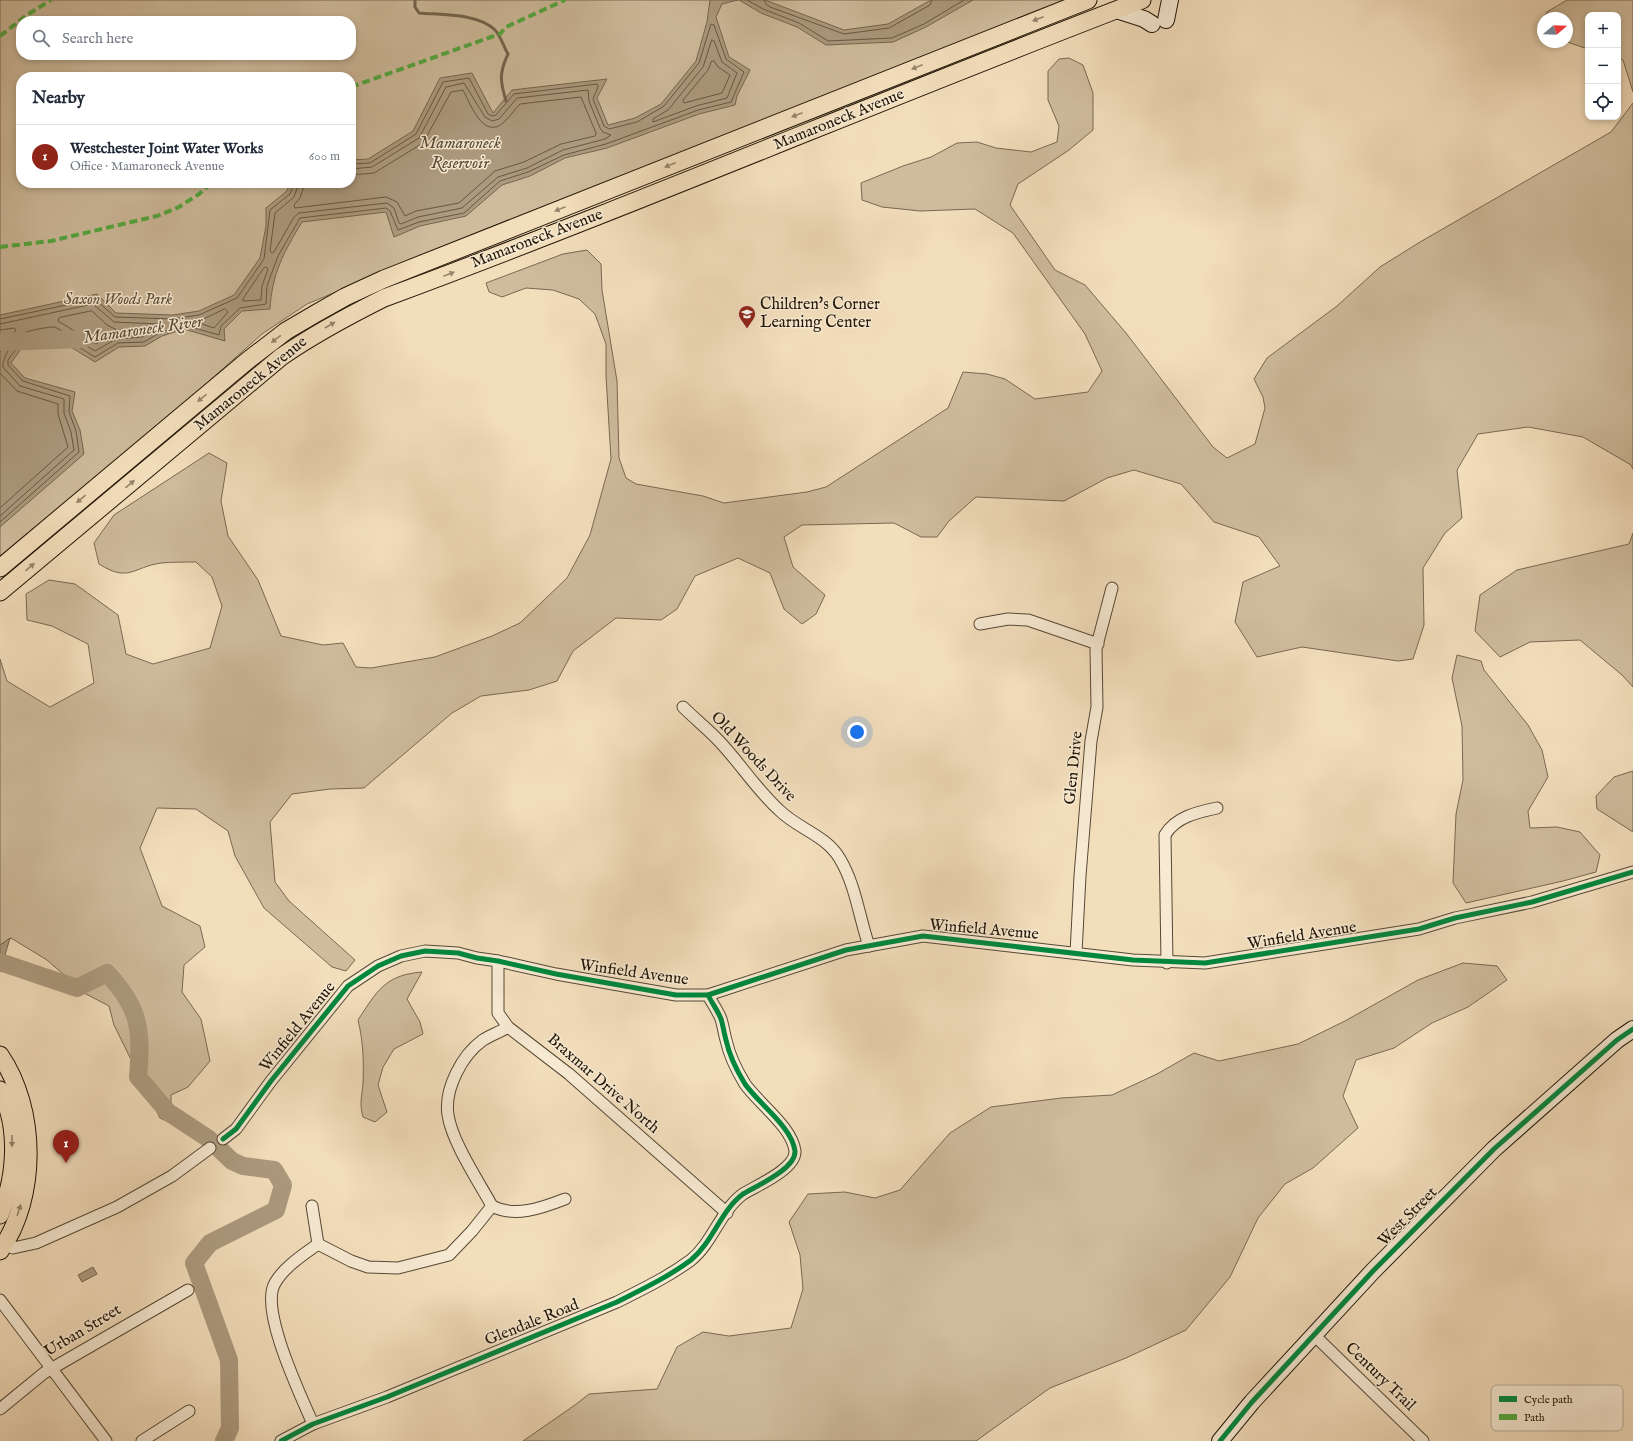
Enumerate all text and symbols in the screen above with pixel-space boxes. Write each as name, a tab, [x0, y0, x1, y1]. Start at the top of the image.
north arrow	[1537, 12, 1573, 48]
map controls	[1585, 12, 1621, 120]
button: +	[1585, 12, 1621, 48]
search box	[16, 16, 356, 60]
one-way arrow	[1032, 17, 1044, 23]
icon: search	[30, 27, 52, 49]
text: Search here	[62, 29, 133, 48]
button: −	[1585, 48, 1621, 84]
one-way arrow	[911, 65, 923, 71]
button: locate	[1585, 84, 1621, 120]
street label: Mamaroneck Avenue	[771, 85, 907, 155]
text: Nearby	[32, 88, 85, 109]
one-way arrow	[790, 112, 802, 118]
water label: Mamaroneck Reservoir	[419, 133, 501, 174]
text: Westchester Joint Water Works	[70, 139, 263, 158]
text: 1	[43, 148, 47, 165]
text: 600 m	[309, 148, 340, 165]
text: Office · Mamaroneck Avenue	[70, 158, 224, 175]
one-way arrow	[663, 163, 675, 169]
street label: Mamaroneck Avenue	[468, 205, 606, 273]
one-way arrow	[554, 206, 565, 212]
one-way arrow	[444, 270, 456, 276]
park label: Saxon Woods Park	[64, 290, 173, 310]
place label: Children's Corner Learning Center	[760, 295, 880, 333]
school or university icon: Children's Corner Learning Center	[737, 304, 757, 329]
water label: Mamaroneck River	[82, 311, 205, 349]
one-way arrow	[324, 322, 336, 329]
street label: Mamaroneck Avenue	[191, 332, 311, 436]
one-way arrow	[271, 335, 282, 343]
one-way arrow	[196, 393, 207, 402]
one-way arrow	[124, 480, 135, 489]
one-way arrow	[75, 495, 86, 504]
one-way arrow	[25, 563, 35, 572]
street label: Old Woods Drive	[706, 708, 800, 806]
your location	[847, 722, 867, 742]
street label: Glen Drive	[1060, 730, 1088, 806]
street label: Winfield Avenue	[928, 915, 1040, 945]
street label: Winfield Avenue	[1246, 918, 1358, 954]
street label: Winfield Avenue	[578, 955, 690, 991]
street label: Winfield Avenue	[256, 978, 340, 1076]
street label: Braxmar Drive North	[543, 1030, 664, 1139]
pin: 1	[53, 1130, 79, 1163]
one-way arrow	[9, 1135, 15, 1148]
street label: West Street	[1374, 1183, 1442, 1251]
one-way arrow	[16, 1204, 22, 1216]
street label: Glendale Road	[482, 1295, 582, 1351]
street label: Urban Street	[41, 1300, 126, 1362]
street label: Century Trail	[1341, 1338, 1420, 1416]
legend	[1491, 1385, 1623, 1431]
text: Cycle path	[1524, 1393, 1573, 1407]
text: Path	[1524, 1411, 1545, 1425]

